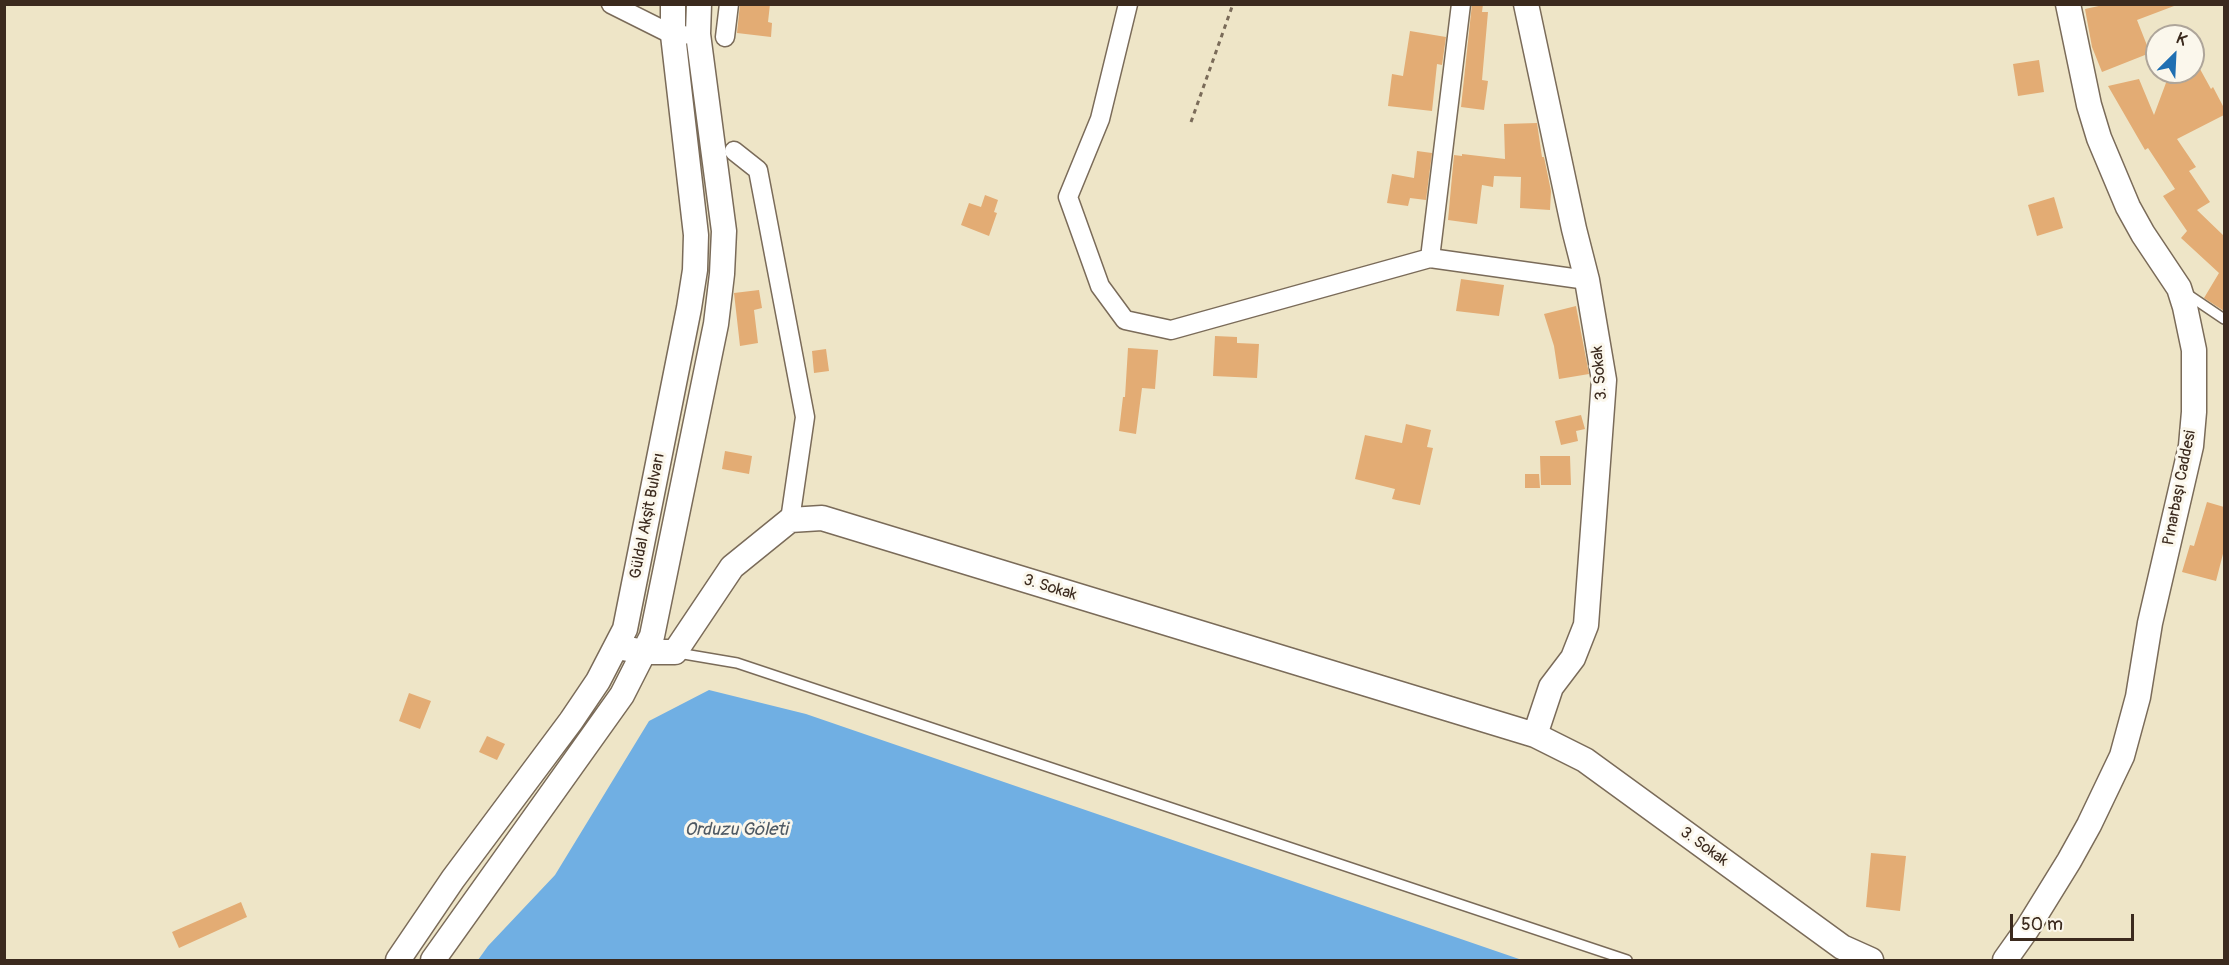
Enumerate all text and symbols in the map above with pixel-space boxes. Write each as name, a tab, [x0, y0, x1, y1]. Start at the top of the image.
north arrow	[2145, 24, 2205, 84]
text: K	[2173, 28, 2190, 50]
street label: 3. Sokak	[1588, 345, 1612, 401]
street label: Pınarbaşı Caddesi	[2159, 429, 2201, 547]
street label: Güldal Akşit Bulvarı	[626, 451, 670, 581]
street label: 3. Sokak	[1021, 571, 1079, 605]
water label: Orduzu Göleti	[684, 819, 788, 841]
street label: 3. Sokak	[1676, 823, 1732, 871]
scale bar	[2013, 902, 2138, 940]
text: 50 m	[2021, 913, 2063, 936]

